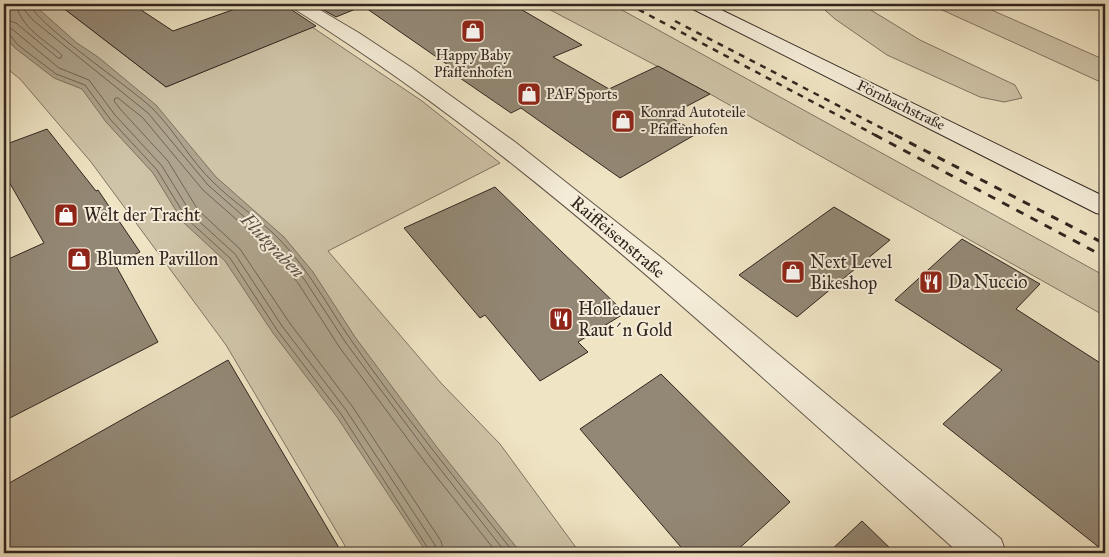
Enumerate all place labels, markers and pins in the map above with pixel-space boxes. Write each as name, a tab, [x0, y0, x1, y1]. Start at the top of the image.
shop icon: Happy Baby Pfaffenhofen	[460, 18, 486, 44]
place label: Happy Baby Pfaffenhofen	[434, 46, 512, 81]
shop icon: PAF Sports	[516, 81, 542, 107]
place label: PAF Sports	[546, 85, 618, 103]
place label: Konrad Autoteile - Pfaffenhofen	[640, 103, 746, 138]
shop icon: Konrad Autoteile - Pfaffenhofen	[610, 108, 636, 134]
shop icon: Welt der Tracht	[53, 202, 79, 228]
place label: Welt der Tracht	[84, 204, 201, 226]
shop icon: Blumen Pavillon	[66, 246, 92, 272]
place label: Blumen Pavillon	[96, 248, 218, 270]
place label: Next Level Bikeshop	[810, 251, 892, 294]
shop icon: Next Level Bikeshop	[780, 259, 806, 285]
restaurant icon: Da Nuccio	[918, 269, 944, 295]
place label: Da Nuccio	[948, 271, 1028, 293]
place label: Holledauer Raut´n Gold	[578, 298, 672, 341]
restaurant icon: Holledauer Raut´n Gold	[548, 306, 574, 332]

